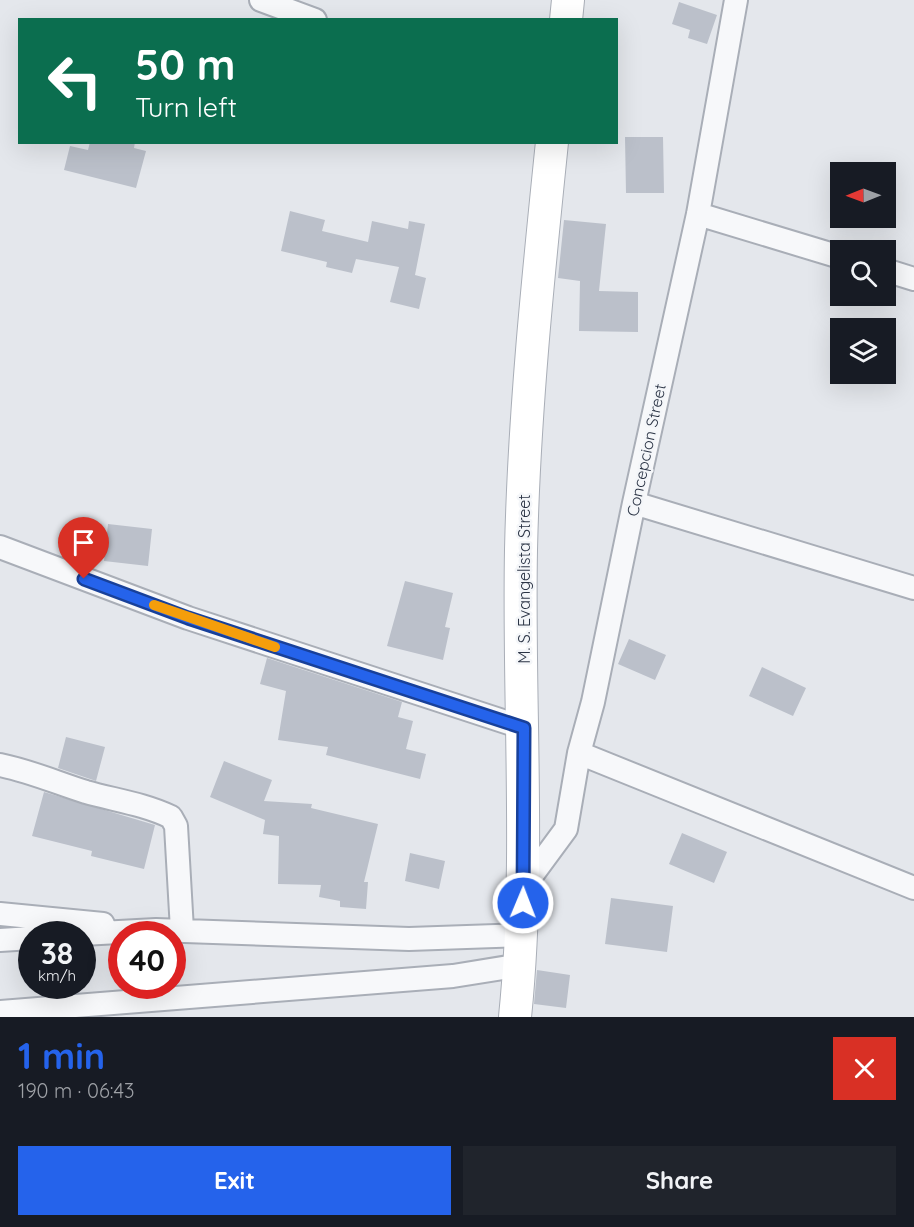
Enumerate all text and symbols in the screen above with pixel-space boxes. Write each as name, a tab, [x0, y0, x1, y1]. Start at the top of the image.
text: 50 m	[135, 38, 235, 91]
icon: left	[36, 42, 114, 120]
text: Turn left	[135, 90, 237, 124]
north arrow	[830, 162, 896, 228]
map controls	[830, 162, 896, 384]
button: search	[830, 240, 896, 306]
button: layers	[830, 318, 896, 384]
street label: Concepcion Street	[622, 382, 670, 518]
street label: M. S. Evangelista Street	[514, 494, 534, 664]
pin	[58, 517, 109, 579]
icon: arrive	[67, 526, 100, 559]
position arrow	[491, 871, 555, 935]
speed limit sign: 40	[108, 921, 186, 999]
text: 38	[41, 934, 73, 972]
text: km/h	[38, 966, 76, 985]
text: 1 min	[18, 1033, 105, 1078]
button: close	[833, 1037, 896, 1100]
text: 190 m · 06:43	[18, 1078, 134, 1103]
button: Exit	[18, 1146, 451, 1215]
button: Share	[463, 1146, 896, 1215]

